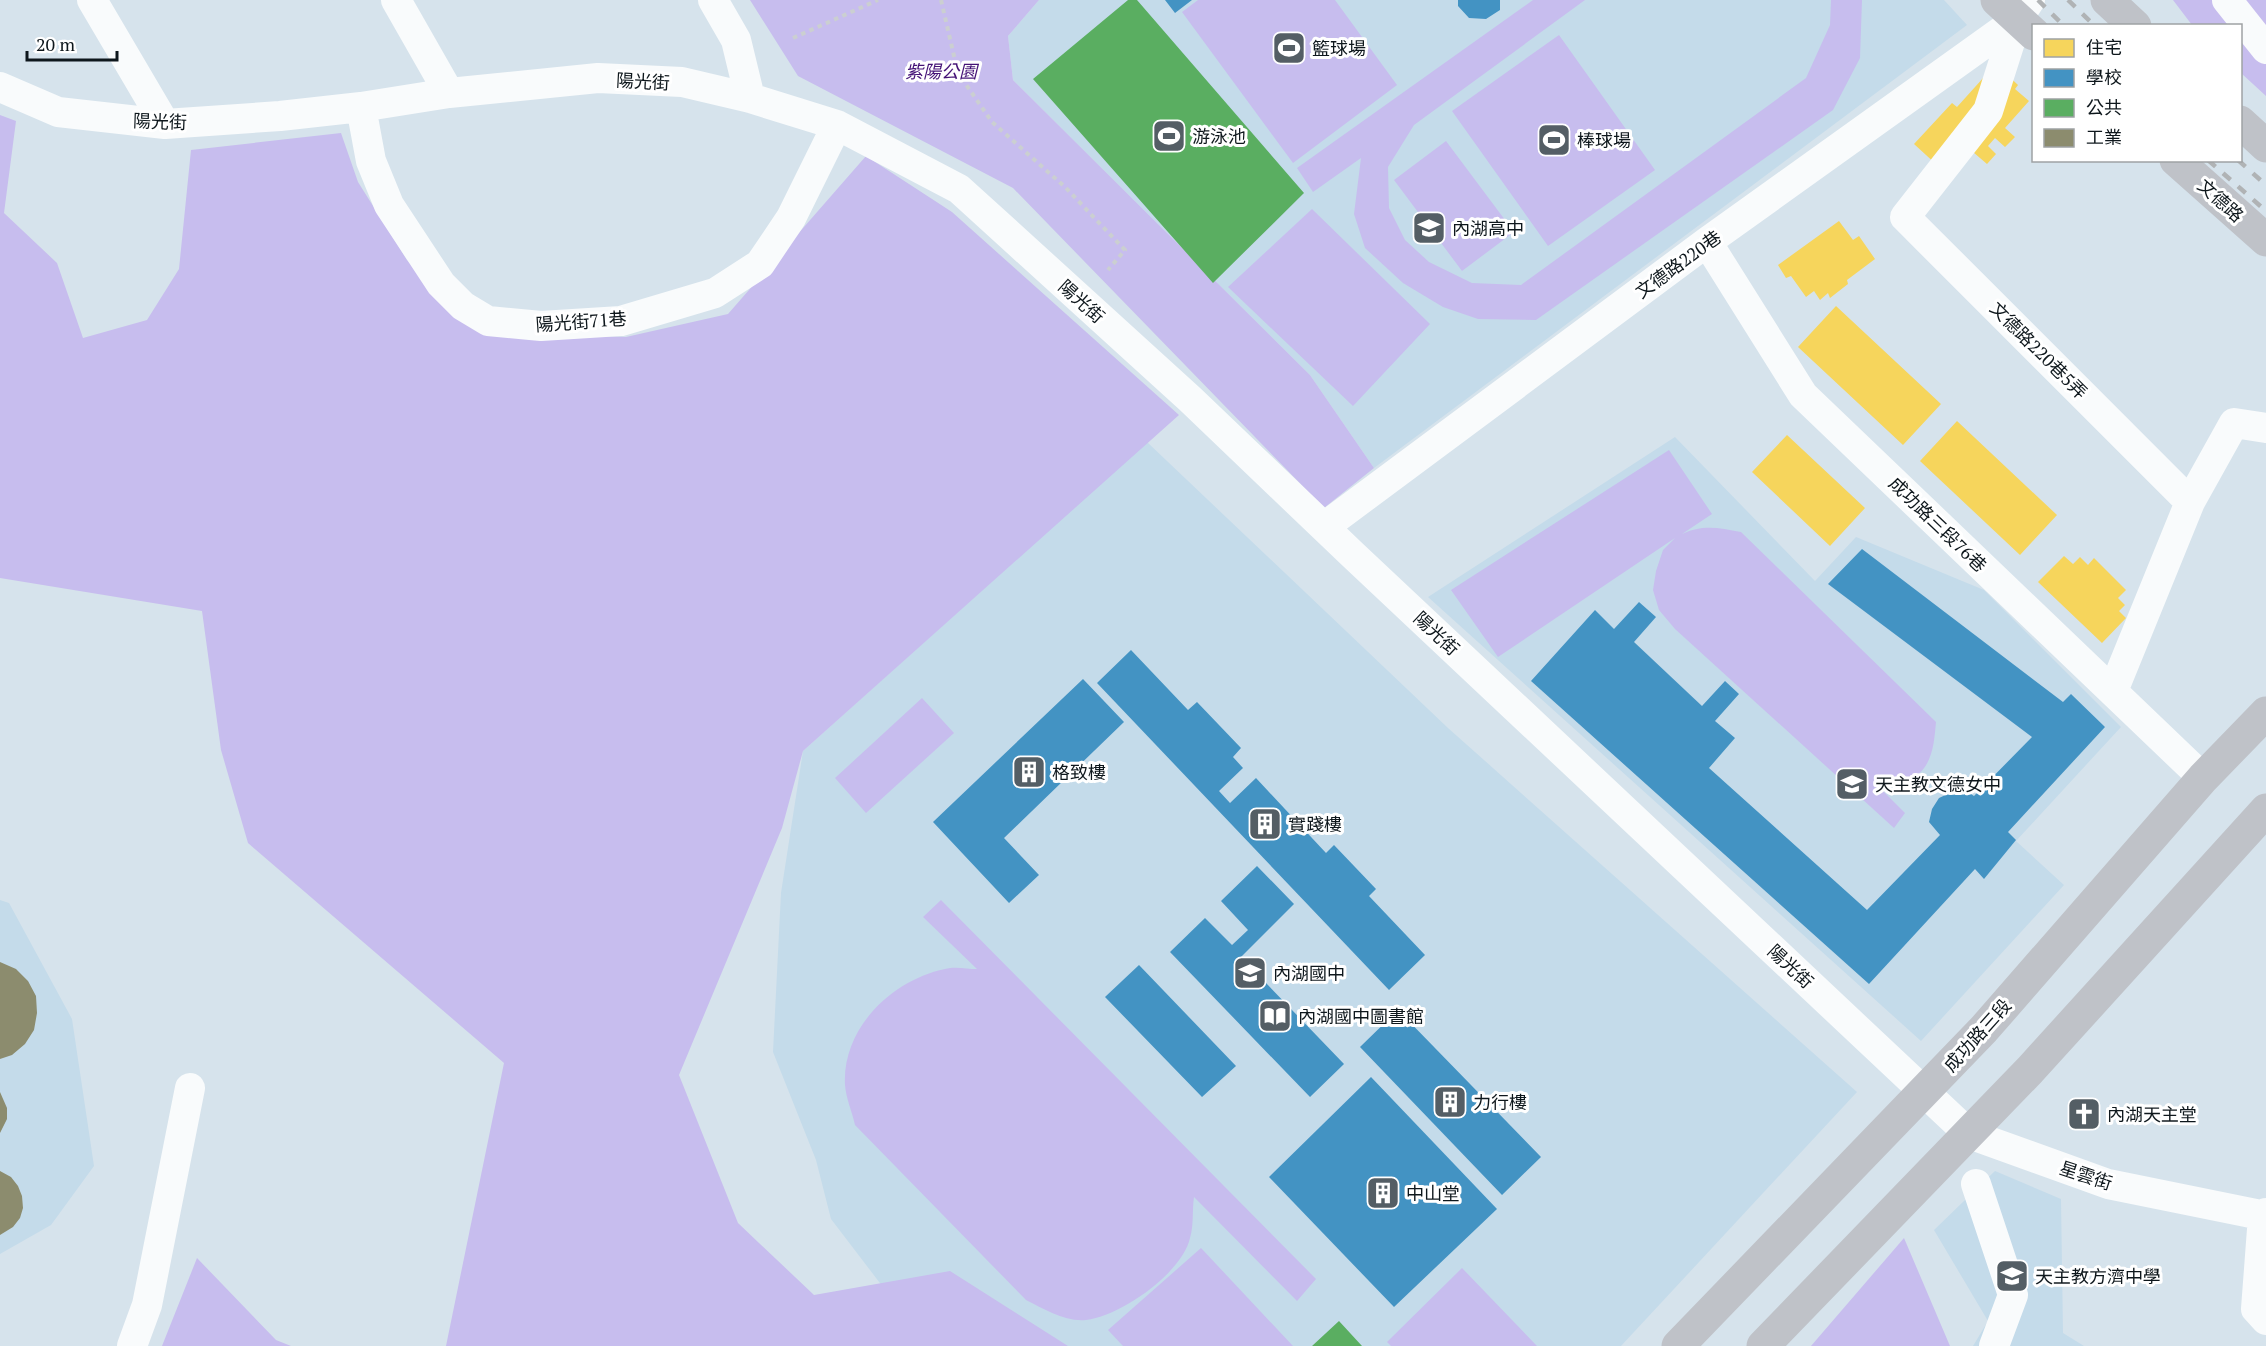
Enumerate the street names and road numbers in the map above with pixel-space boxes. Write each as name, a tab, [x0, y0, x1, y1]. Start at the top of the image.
street label: 陽光街	[615, 68, 671, 94]
street label: 陽光街	[133, 108, 187, 134]
street label: 文德路	[2193, 173, 2249, 227]
street label: 文德路220巷	[1630, 225, 1726, 303]
street label: 陽光街	[1054, 274, 1110, 328]
street label: 文德路220巷5弄	[1985, 296, 2093, 404]
street label: 陽光街71巷	[535, 306, 627, 336]
street label: 成功路三段76巷	[1884, 471, 1992, 577]
street label: 陽光街	[1409, 606, 1465, 660]
street label: 陽光街	[1763, 939, 1819, 993]
street label: 成功路三段	[1938, 994, 2016, 1076]
street label: 星雲街	[2057, 1155, 2115, 1195]

